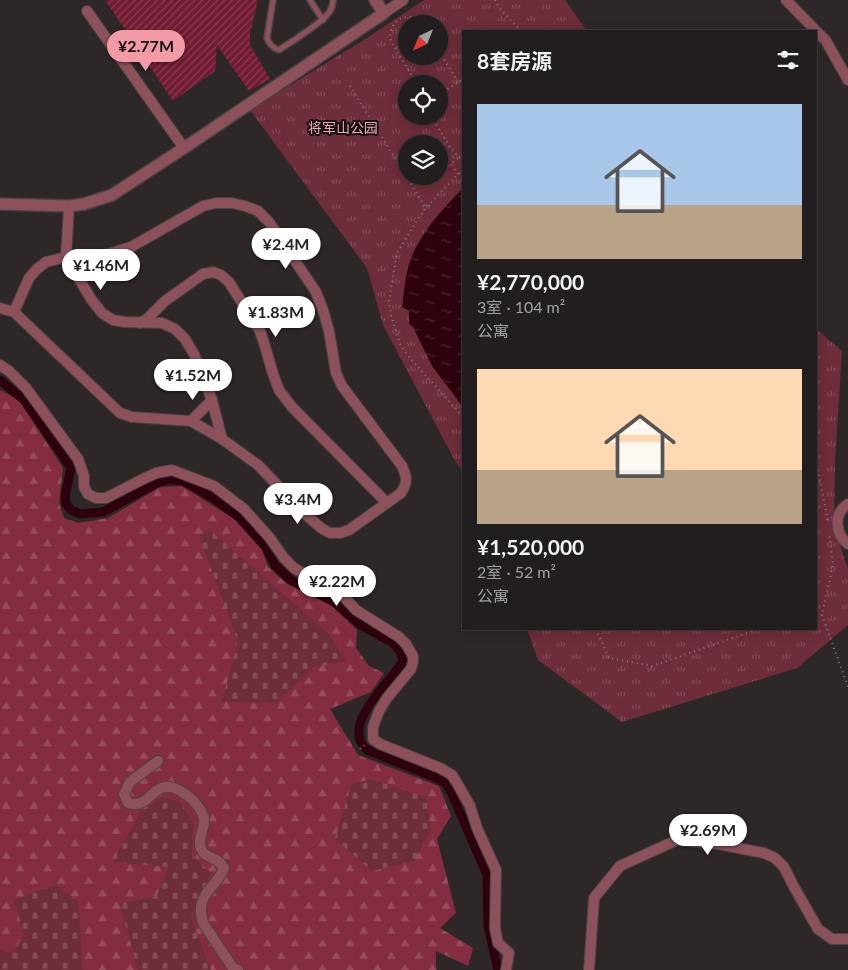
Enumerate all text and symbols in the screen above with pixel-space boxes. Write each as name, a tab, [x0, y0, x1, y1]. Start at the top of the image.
north arrow	[398, 15, 448, 65]
map controls	[398, 15, 448, 185]
pin: ¥2.77M	[105, 30, 187, 72]
text: ¥2.77M	[118, 36, 174, 55]
icon: filters	[774, 46, 802, 74]
text: 8套房源	[477, 48, 552, 73]
button: locate	[398, 75, 448, 125]
park label: 将军山公园	[308, 119, 378, 136]
button: layers	[398, 135, 448, 185]
icon: home	[595, 136, 685, 226]
pin: ¥2.4M	[251, 228, 321, 270]
text: ¥2.4M	[263, 234, 309, 253]
pin: ¥1.46M	[60, 248, 142, 291]
text: ¥1.46M	[73, 255, 129, 274]
text: ¥2,770,000	[477, 269, 584, 294]
pin: ¥1.83M	[235, 296, 317, 338]
text: 3室 · 104 m²	[477, 297, 565, 316]
text: ¥1.83M	[248, 302, 304, 321]
text: 公寓	[477, 321, 509, 340]
pin: ¥1.52M	[152, 358, 234, 401]
text: ¥1.52M	[165, 365, 221, 384]
icon: home	[595, 401, 685, 491]
pin: ¥3.4M	[263, 482, 333, 525]
text: ¥3.4M	[275, 489, 321, 508]
text: ¥1,520,000	[477, 534, 584, 559]
text: 2室 · 52 m²	[477, 562, 556, 581]
pin: ¥2.22M	[296, 564, 378, 607]
text: ¥2.22M	[309, 571, 365, 590]
text: 公寓	[477, 586, 509, 605]
pin: ¥2.69M	[667, 814, 749, 856]
text: ¥2.69M	[680, 820, 736, 839]

